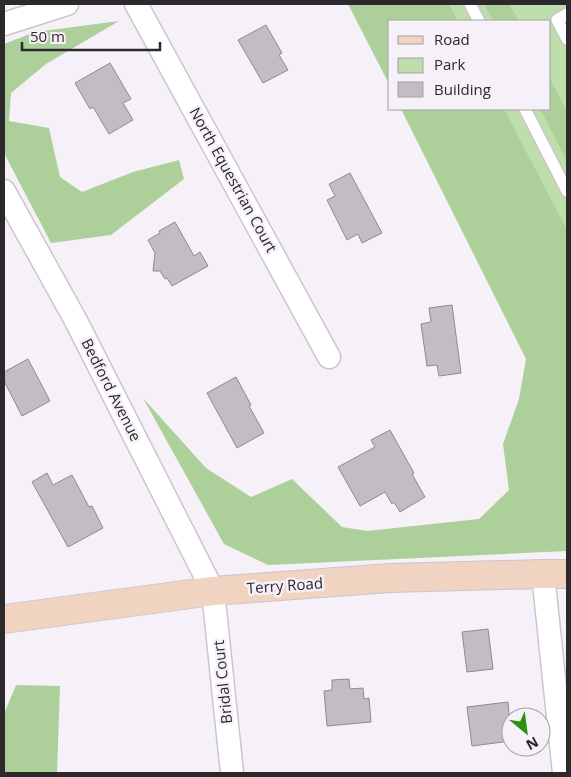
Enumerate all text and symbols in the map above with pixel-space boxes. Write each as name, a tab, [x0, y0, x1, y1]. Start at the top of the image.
scale bar	[22, 20, 160, 52]
legend	[388, 20, 551, 110]
text: 50 m	[30, 26, 65, 46]
text: Road	[434, 29, 470, 49]
text: Park	[434, 54, 465, 74]
text: Building	[434, 79, 491, 99]
street label: North Equestrian Court	[186, 103, 282, 256]
street label: Bedford Avenue	[77, 335, 146, 444]
street label: Terry Road	[246, 572, 324, 598]
street label: Bridal Court	[208, 639, 236, 725]
north arrow	[501, 707, 551, 757]
text: N	[523, 733, 542, 755]

